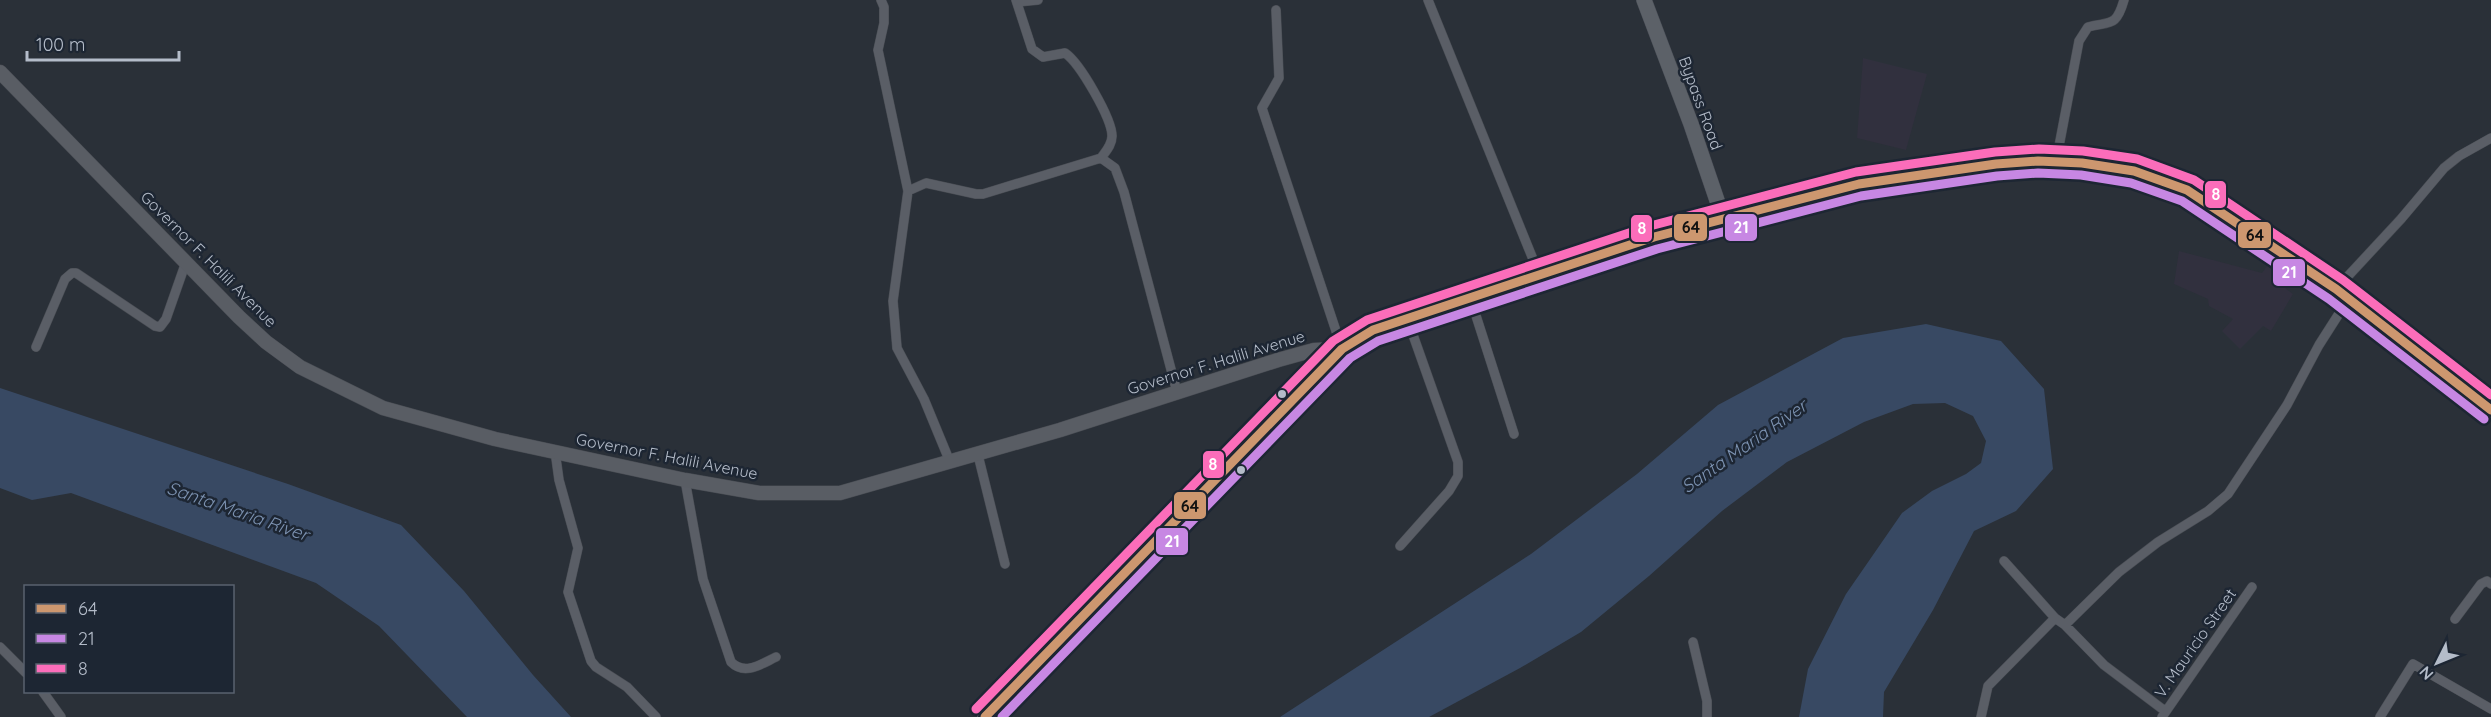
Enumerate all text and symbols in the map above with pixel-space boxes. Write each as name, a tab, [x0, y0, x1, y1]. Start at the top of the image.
scale bar	[27, 24, 178, 62]
text: 100 m	[36, 33, 85, 56]
street label: Bypass Road	[1675, 54, 1727, 152]
line badge: 8	[2204, 180, 2227, 209]
text: 8	[2212, 184, 2221, 204]
street label: Governor F. Halili Avenue	[137, 187, 281, 331]
line badge: 64	[1673, 213, 1708, 242]
line badge: 21	[1724, 213, 1758, 242]
line badge: 8	[1630, 214, 1653, 243]
text: 64	[1682, 217, 1701, 237]
text: 21	[1733, 217, 1749, 237]
text: 8	[1638, 218, 1647, 238]
line badge: 64	[2237, 221, 2272, 249]
text: 64	[2246, 225, 2265, 245]
line badge: 21	[2272, 258, 2306, 287]
text: 21	[2281, 262, 2297, 282]
street label: Governor F. Halili Avenue	[1125, 325, 1307, 399]
unlabelled marker	[1276, 388, 1288, 400]
water label: Santa Maria River	[1677, 393, 1813, 498]
street label: Governor F. Halili Avenue	[575, 429, 759, 483]
line badge: 8	[1202, 450, 1225, 479]
text: 8	[1209, 454, 1218, 474]
unlabelled marker	[1235, 464, 1247, 476]
water label: Santa Maria River	[164, 476, 314, 547]
line badge: 64	[1173, 491, 1207, 520]
text: 64	[1181, 496, 1200, 516]
line badge: 21	[1155, 527, 1189, 556]
text: 21	[1164, 531, 1180, 551]
street label: V. Mauricio Street	[2150, 584, 2240, 702]
legend	[24, 585, 234, 693]
text: 64	[78, 597, 97, 620]
text: 21	[78, 627, 95, 650]
north arrow	[2407, 633, 2467, 693]
text: 8	[78, 657, 88, 680]
text: N	[2415, 662, 2437, 684]

